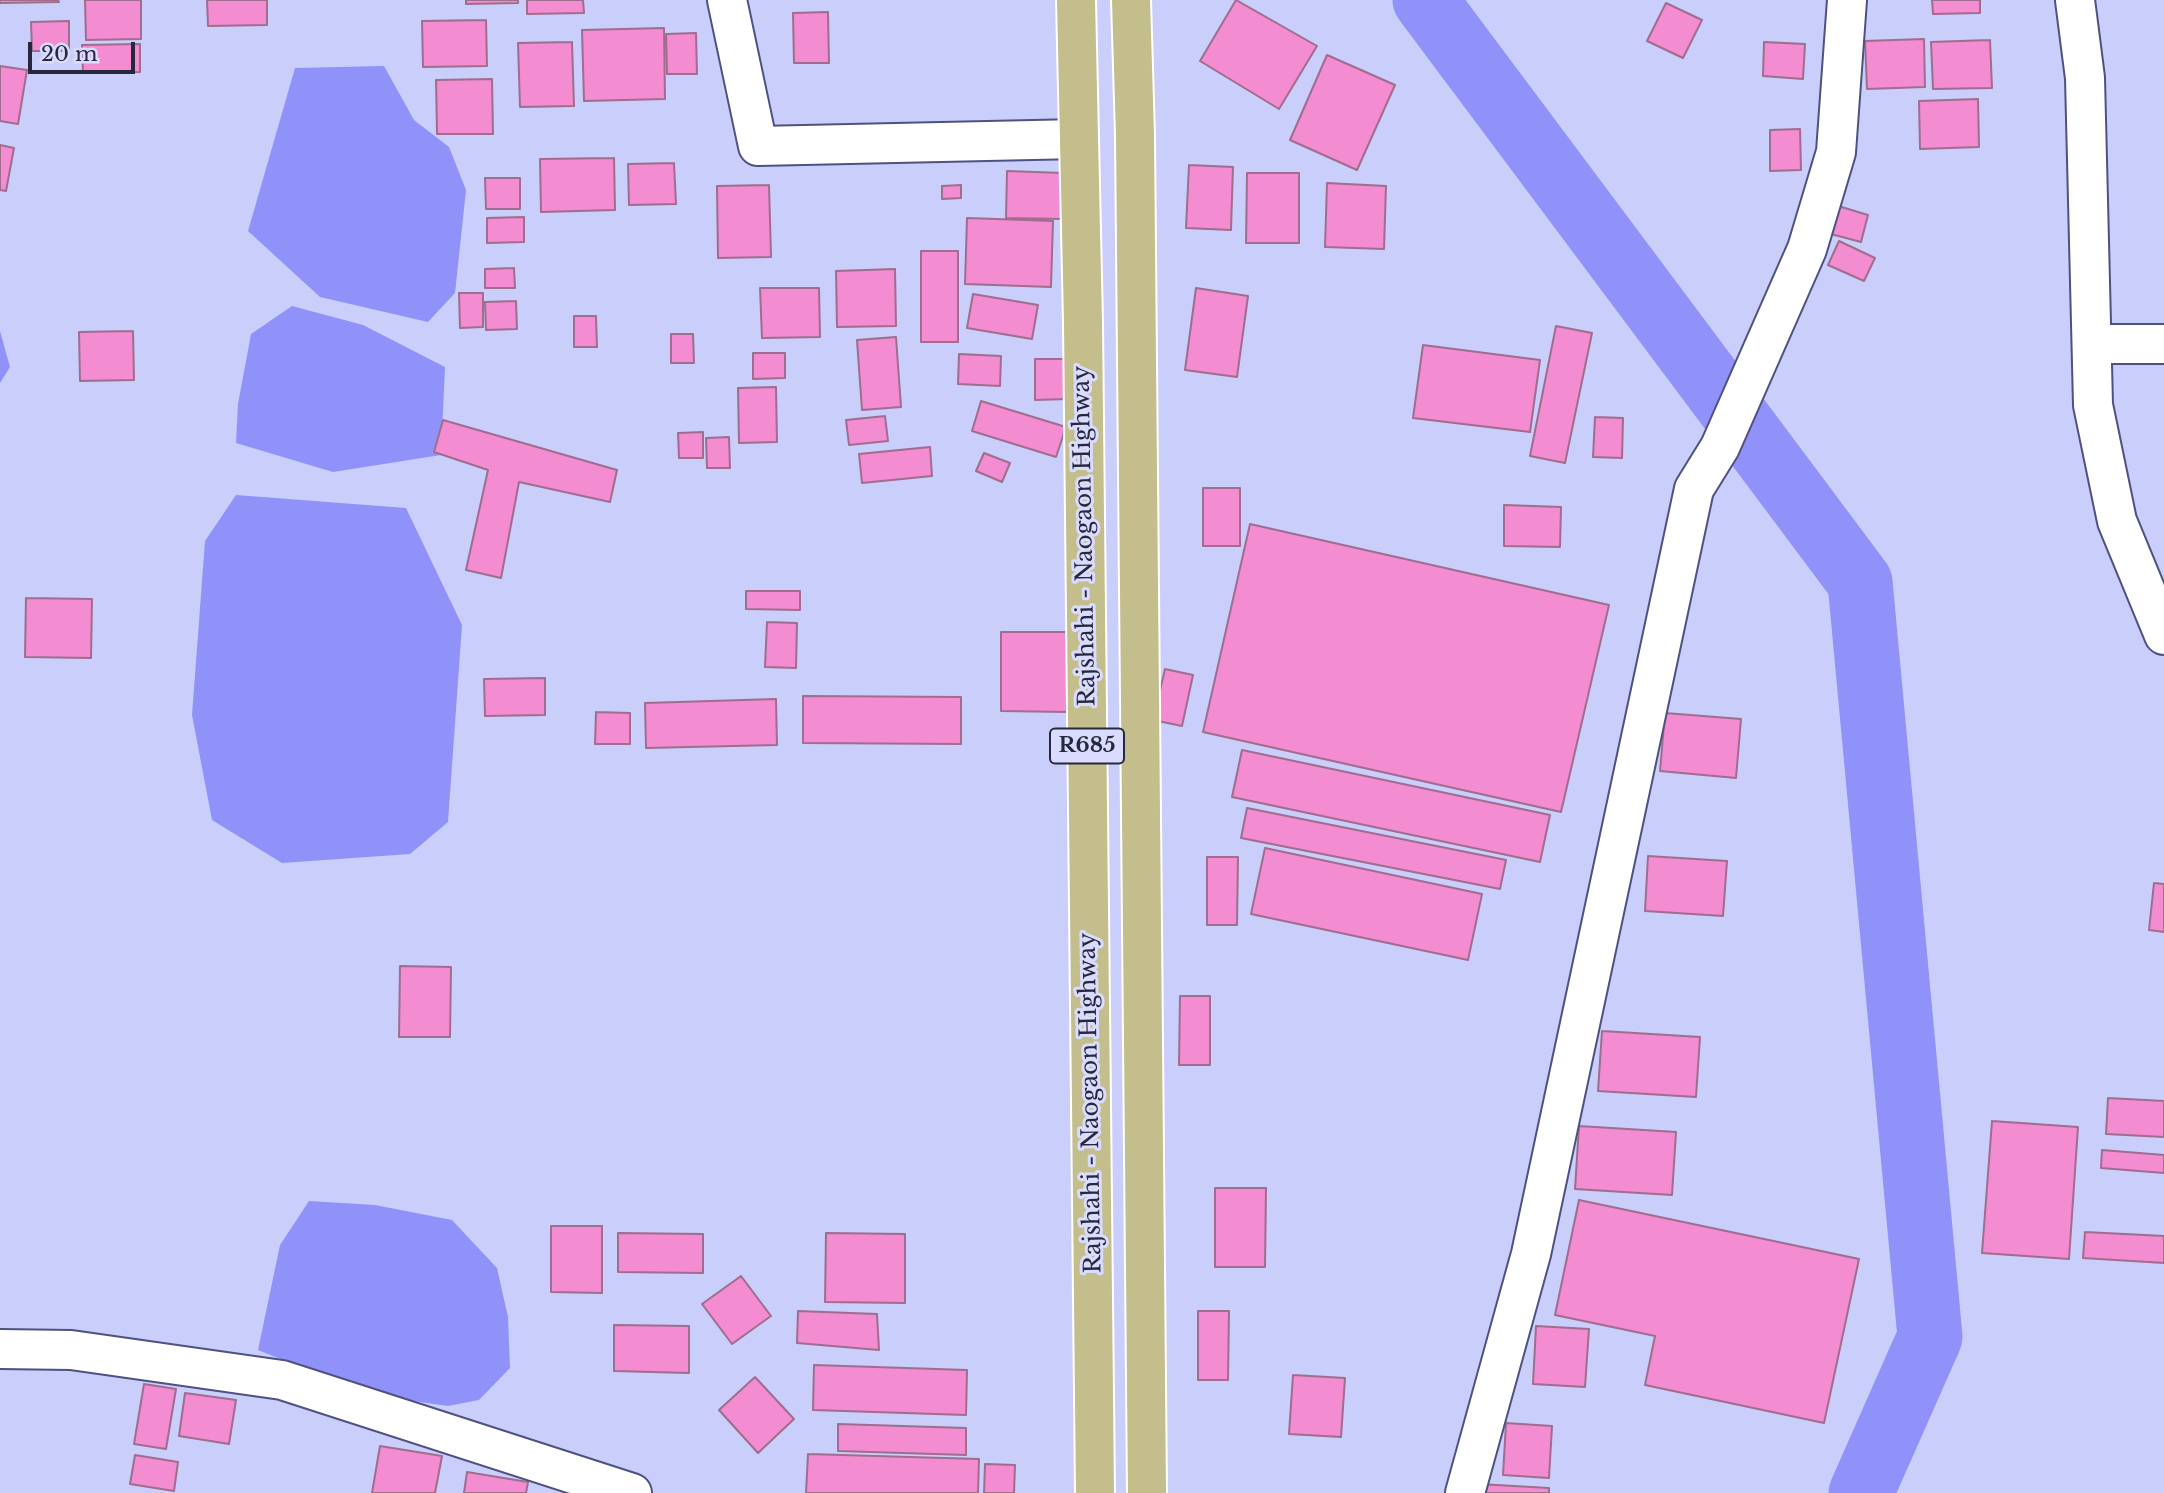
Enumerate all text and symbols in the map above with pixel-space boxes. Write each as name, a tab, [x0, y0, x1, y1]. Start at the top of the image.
scale bar	[32, 28, 138, 72]
text: 20 m	[41, 41, 98, 67]
street label: Rajshahi - Naogaon Highway	[1068, 365, 1102, 707]
road number: R685	[1050, 728, 1124, 764]
street label: Rajshahi - Naogaon Highway	[1074, 932, 1108, 1274]

